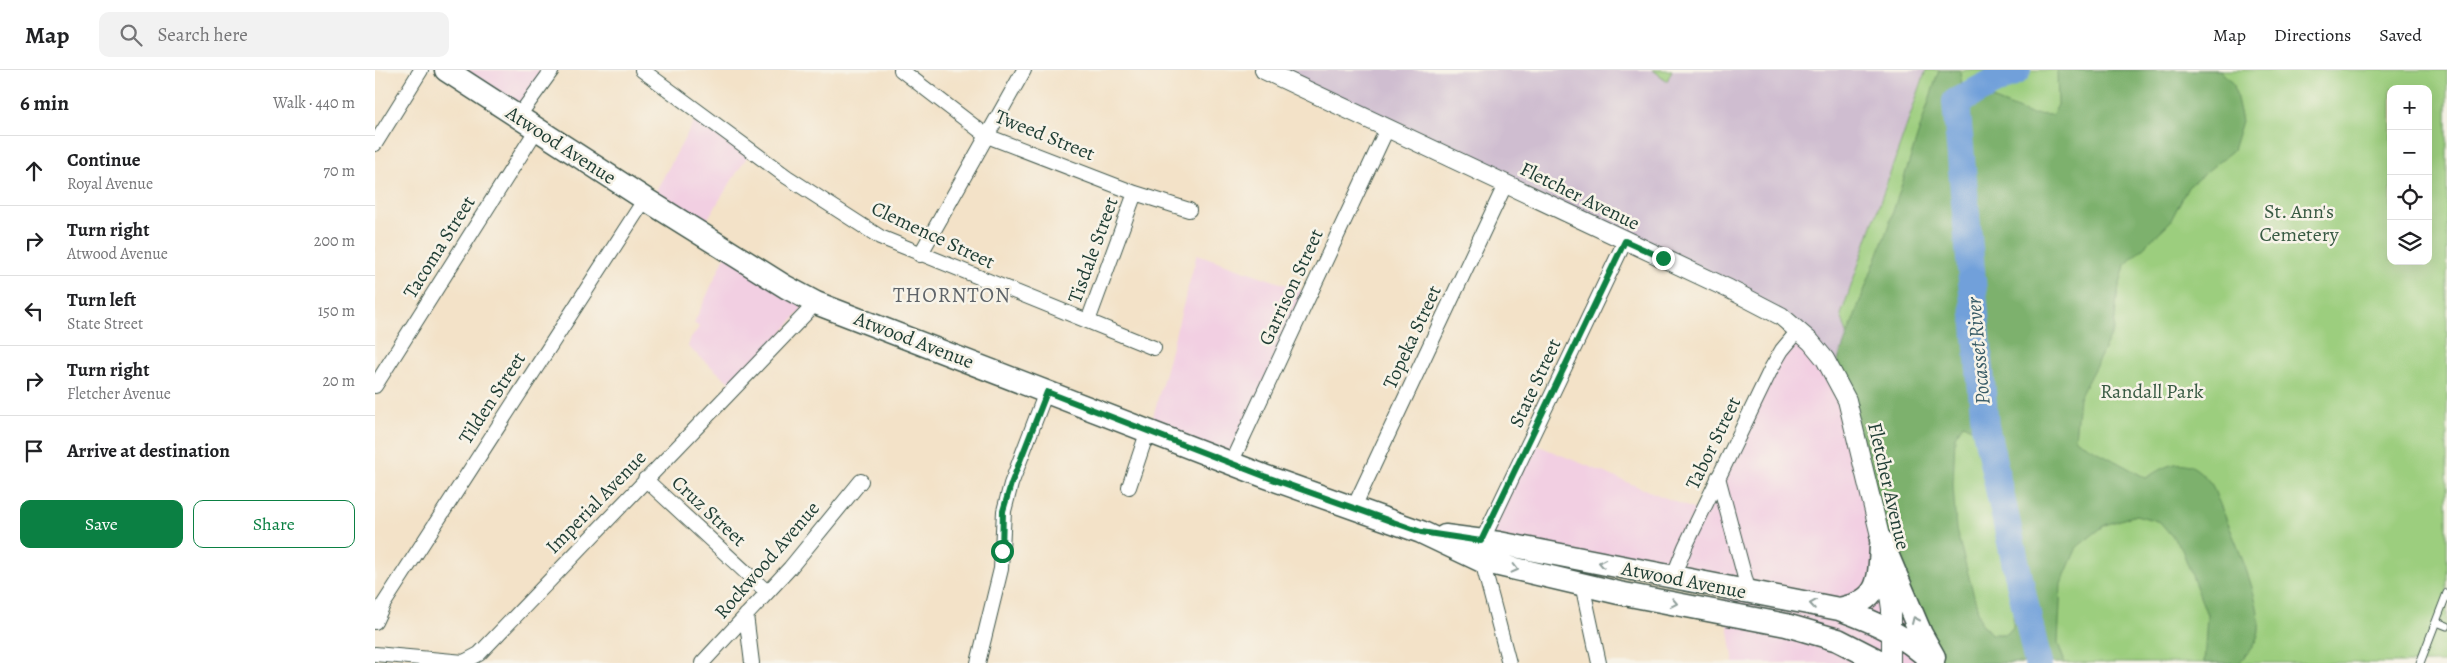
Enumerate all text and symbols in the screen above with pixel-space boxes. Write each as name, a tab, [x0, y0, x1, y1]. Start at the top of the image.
search box	[99, 12, 449, 57]
text: Map	[25, 19, 69, 51]
icon: search	[117, 21, 145, 49]
text: Search here	[157, 22, 248, 48]
text: Map	[2213, 23, 2246, 47]
text: Directions	[2274, 23, 2351, 47]
text: Saved	[2379, 23, 2422, 47]
map controls	[2387, 85, 2432, 265]
button: +	[2387, 85, 2432, 130]
text: 6 min	[20, 89, 69, 117]
text: Walk · 440 m	[273, 92, 355, 114]
street label: Atwood Avenue	[500, 99, 621, 191]
street label: Tweed Street	[991, 103, 1099, 167]
button: −	[2387, 130, 2432, 175]
text: Continue	[67, 147, 141, 173]
street label: Fletcher Avenue	[1516, 155, 1644, 237]
icon: ahead	[20, 157, 48, 185]
text: 70 m	[323, 160, 355, 182]
text: Royal Avenue	[67, 173, 153, 195]
button: locate	[2387, 175, 2432, 220]
street label: Tacoma Street	[397, 190, 482, 304]
street label: Tisdale Street	[1061, 193, 1125, 307]
street label: Clemence Street	[867, 195, 999, 276]
park label: St. Ann's Cemetery	[2259, 198, 2340, 248]
text: Turn right	[67, 217, 149, 243]
button: layers	[2387, 220, 2432, 265]
street label: Garrison Street	[1252, 224, 1330, 350]
icon: right	[20, 227, 48, 255]
text: 200 m	[314, 230, 355, 252]
text: Atwood Avenue	[67, 243, 168, 265]
route end	[1652, 247, 1675, 270]
district label: THORNTON	[893, 281, 1011, 309]
street label: Topeka Street	[1376, 281, 1448, 393]
text: Turn left	[67, 287, 136, 313]
water label: Pocasset River	[1959, 296, 1997, 406]
icon: left	[20, 297, 48, 325]
text: 150 m	[318, 300, 355, 322]
street label: Atwood Avenue	[849, 304, 978, 375]
text: State Street	[67, 313, 143, 335]
street label: State Street	[1503, 334, 1568, 432]
street label: Tilden Street	[452, 346, 532, 449]
text: Turn right	[67, 357, 149, 383]
icon: right	[20, 367, 48, 395]
text: 20 m	[322, 370, 355, 392]
park label: Randall Park	[2100, 378, 2204, 405]
text: Fletcher Avenue	[67, 383, 171, 405]
street label: Tabor Street	[1679, 392, 1747, 494]
street label: Fletcher Avenue	[1861, 420, 1917, 552]
icon: arrive	[20, 437, 48, 465]
text: Arrive at destination	[67, 438, 230, 464]
street label: Imperial Avenue	[540, 444, 652, 560]
street label: Cruz Street	[666, 469, 752, 553]
street label: Rockwood Avenue	[708, 495, 826, 625]
button: Save	[20, 500, 183, 548]
button: Share	[193, 500, 355, 548]
route start	[991, 540, 1014, 563]
street label: Atwood Avenue	[1618, 555, 1749, 605]
one-way arrow	[1598, 559, 1606, 569]
one-way arrow	[1511, 563, 1520, 574]
one-way arrow	[1670, 598, 1678, 608]
one-way arrow	[1809, 600, 1817, 610]
one-way arrow	[1910, 616, 1921, 625]

